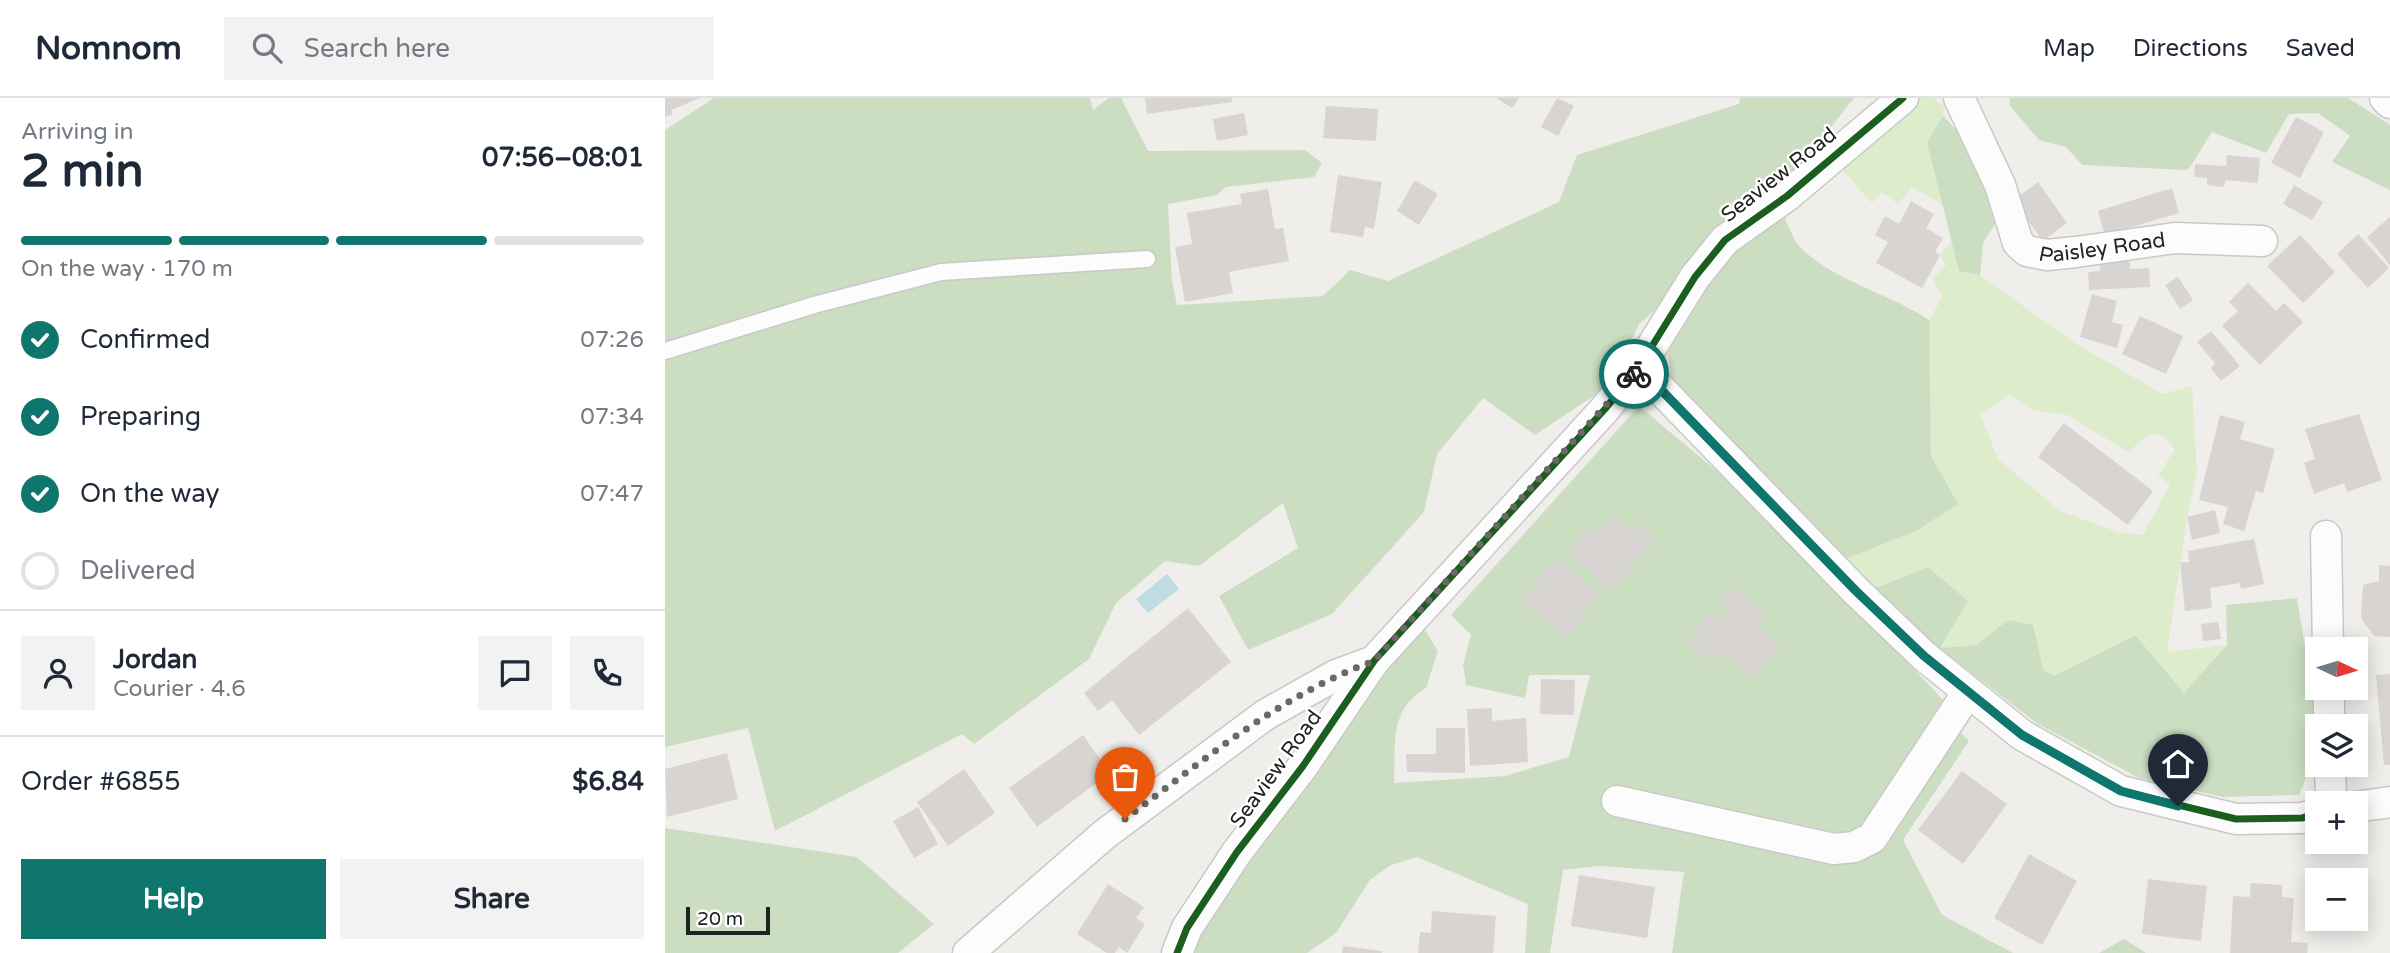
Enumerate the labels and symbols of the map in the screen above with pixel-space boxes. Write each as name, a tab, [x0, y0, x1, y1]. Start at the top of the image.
street label: Seaview Road	[1716, 122, 1842, 228]
street label: Paisley Road	[2037, 227, 2167, 268]
courier	[1599, 339, 1669, 409]
north arrow	[2305, 637, 2368, 700]
street label: Seaview Road	[1225, 705, 1327, 833]
pin	[2148, 734, 2208, 806]
pin	[1095, 747, 1155, 819]
scale bar	[686, 904, 770, 936]

